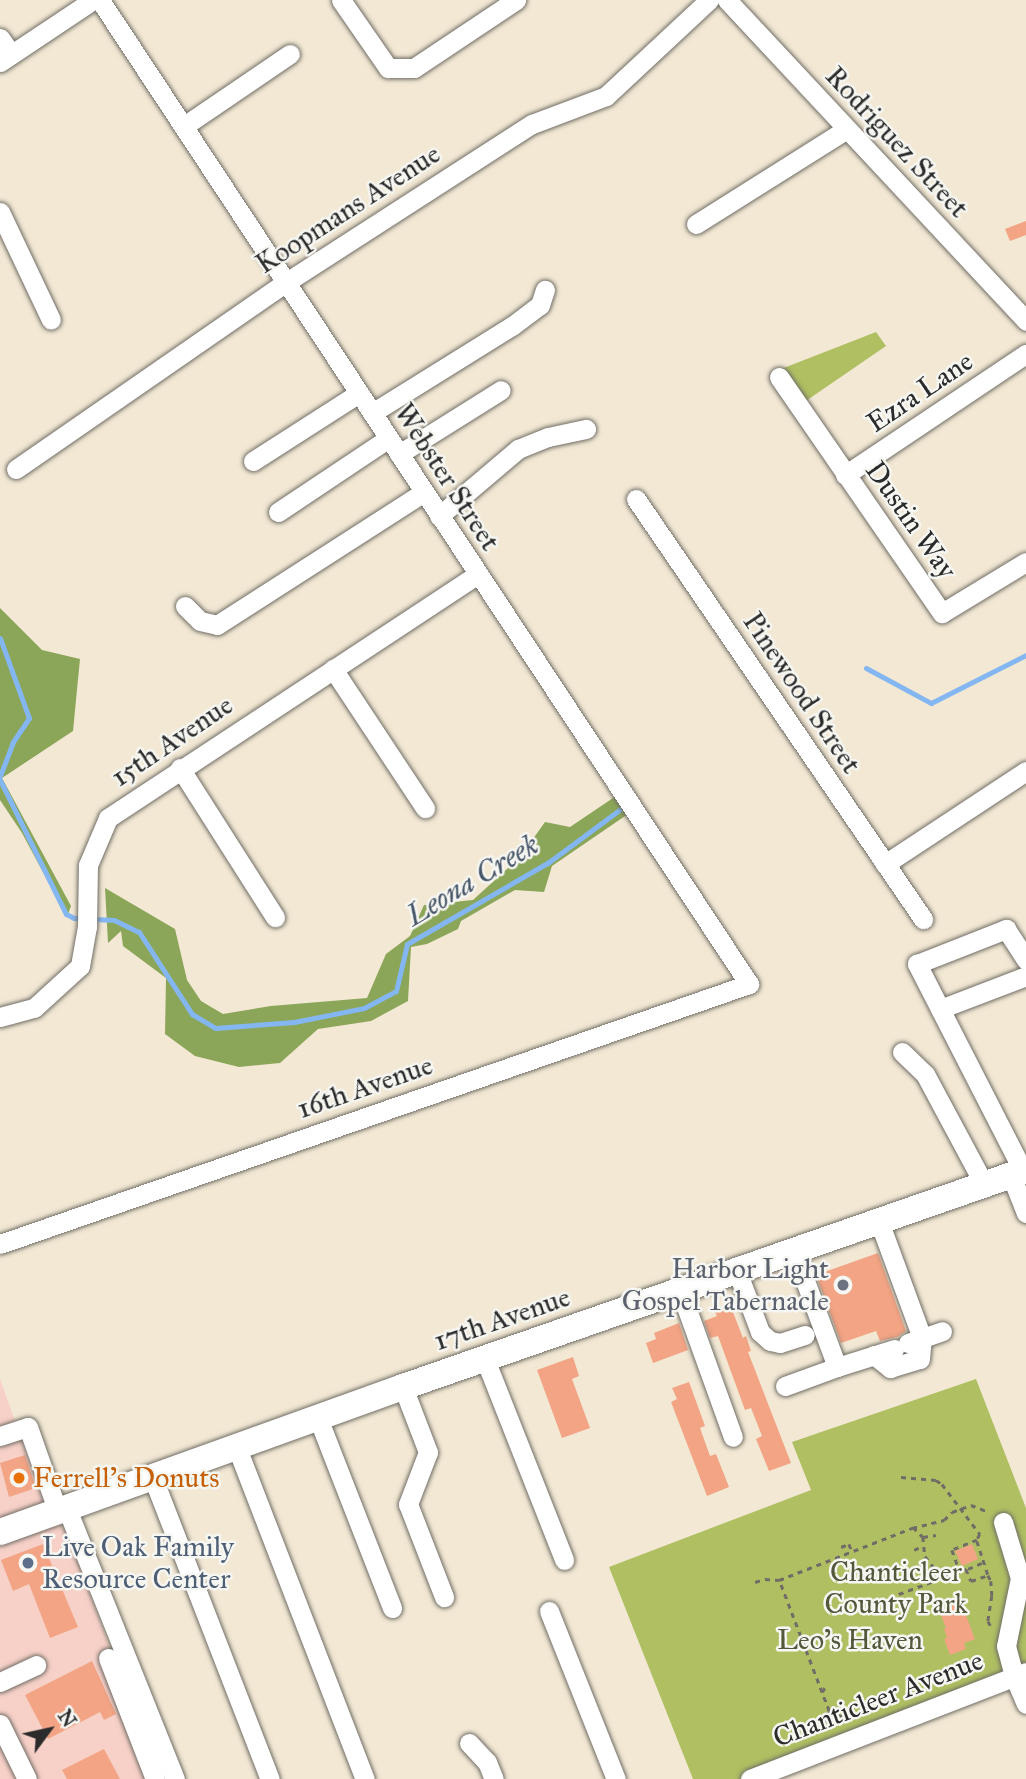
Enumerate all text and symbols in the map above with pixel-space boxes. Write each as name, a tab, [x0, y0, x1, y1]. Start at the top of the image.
street label: Rodriguez Street	[818, 59, 976, 225]
street label: Koopmans Avenue	[250, 137, 446, 281]
street label: Ezra Lane	[861, 344, 979, 440]
street label: Webster Street	[387, 397, 507, 557]
street label: Dustin Way	[858, 455, 964, 585]
street label: Pinewood Street	[736, 606, 868, 780]
street label: 15th Avenue	[105, 688, 239, 794]
water label: Leona Creek	[399, 826, 545, 934]
street label: 16th Avenue	[293, 1048, 437, 1126]
place label: Harbor Light Gospel Tabernacle	[622, 1252, 829, 1318]
marker: Harbor Light Gospel Tabernacle	[835, 1277, 851, 1293]
street label: 17th Avenue	[430, 1280, 574, 1358]
place label: Ferrell's Donuts	[33, 1461, 219, 1495]
marker: Ferrell's Donuts	[11, 1470, 27, 1486]
place label: Live Oak Family Resource Center	[42, 1530, 234, 1596]
marker: Live Oak Family Resource Center	[20, 1555, 36, 1571]
park label: Chanticleer County Park	[824, 1555, 968, 1621]
park label: Leo's Haven	[777, 1623, 923, 1657]
street label: Chanticleer Avenue	[768, 1643, 988, 1755]
north arrow	[14, 1695, 84, 1765]
text: N	[53, 1705, 81, 1731]

